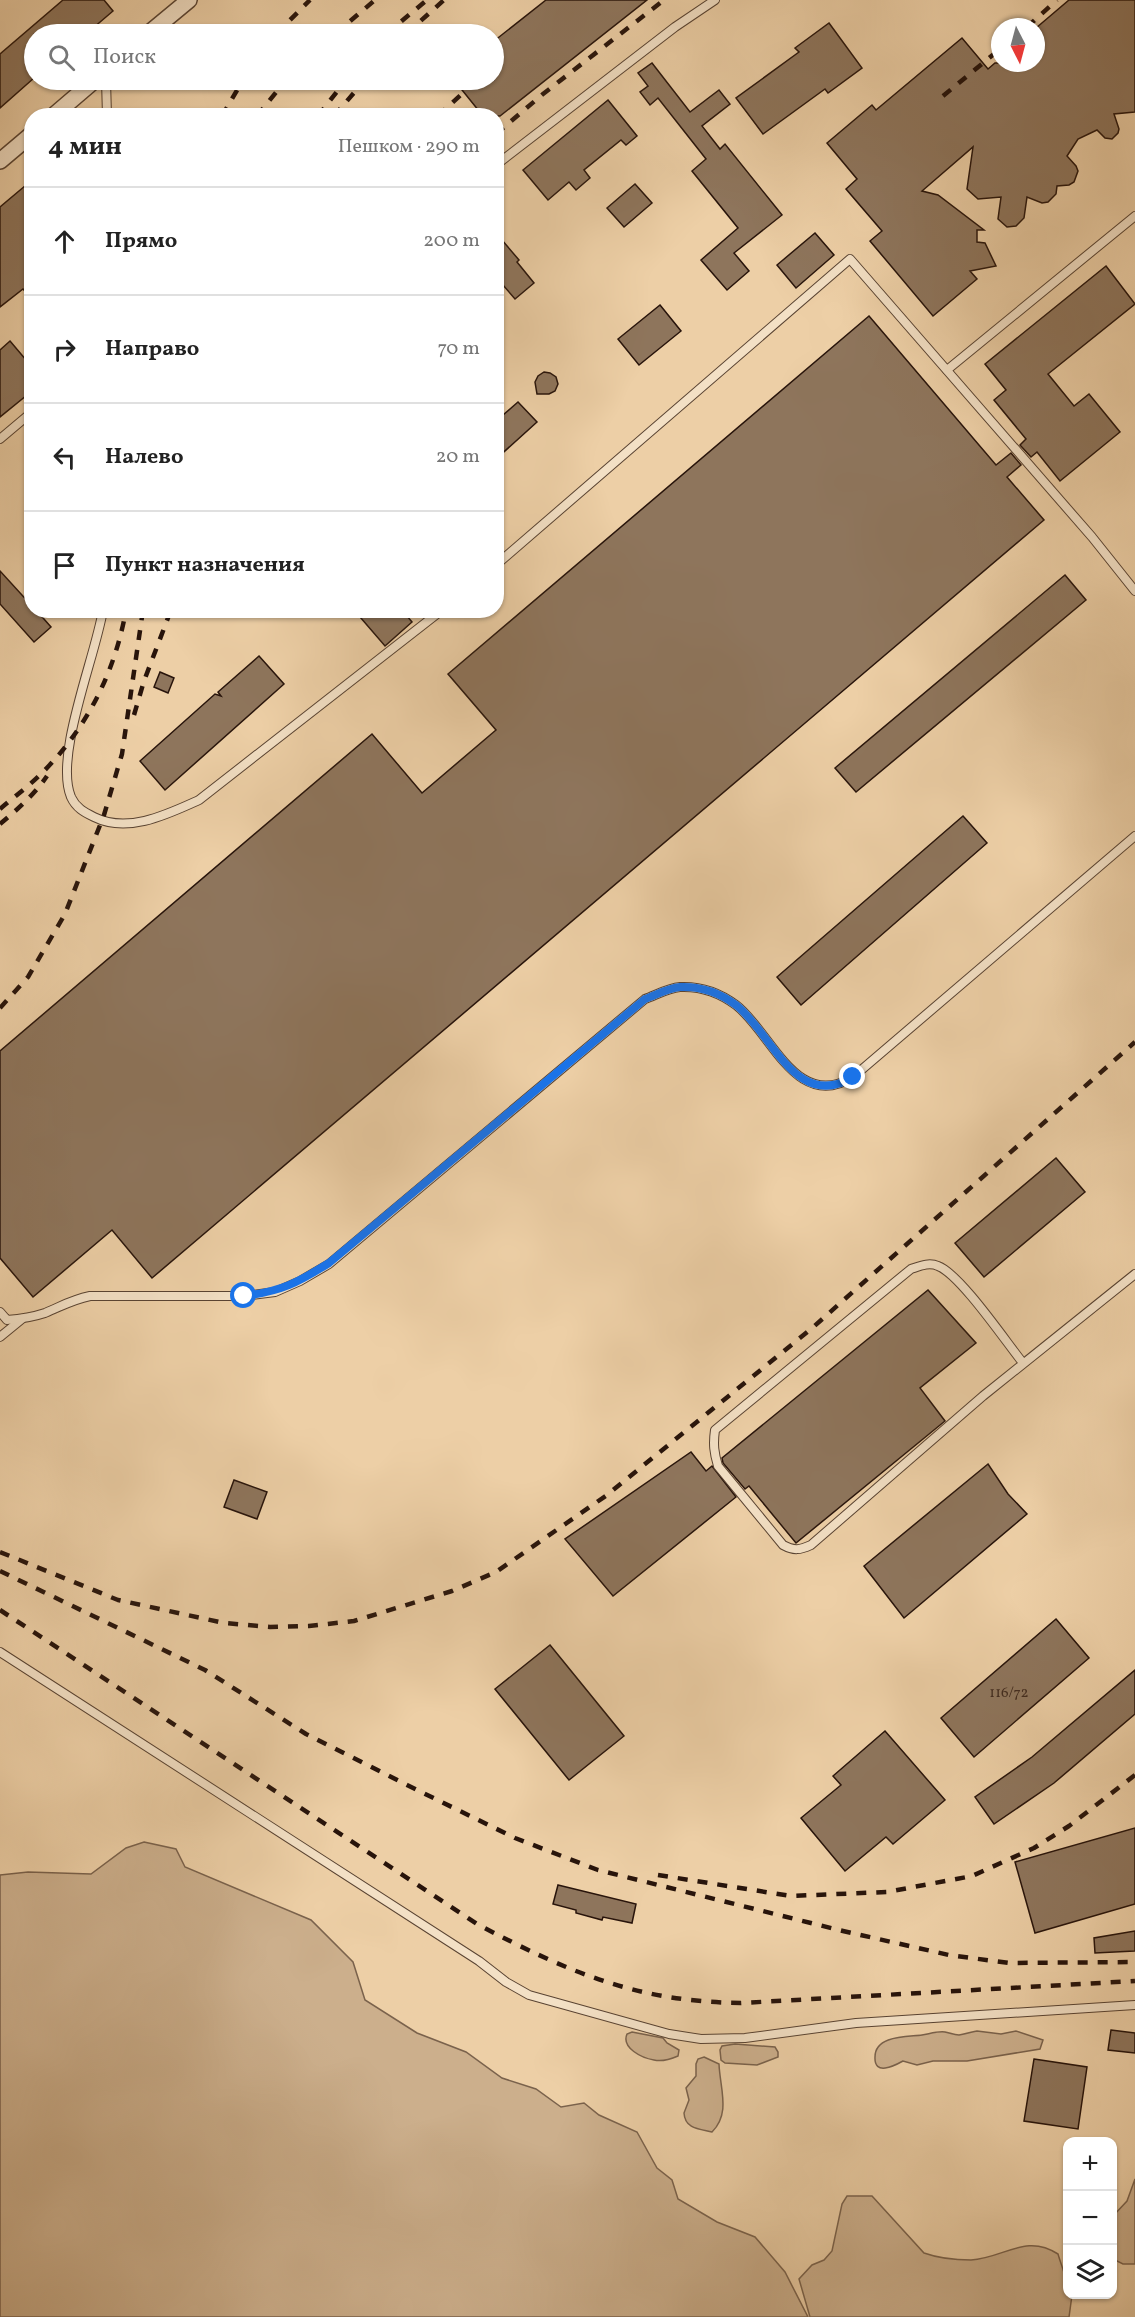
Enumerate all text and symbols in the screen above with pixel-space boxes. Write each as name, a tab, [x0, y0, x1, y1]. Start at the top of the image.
north arrow	[991, 18, 1045, 72]
search box	[24, 24, 504, 90]
icon: search	[45, 41, 78, 74]
text: Поиск	[93, 42, 156, 73]
text: 4 мин	[48, 129, 122, 165]
text: Пешком · 290 m	[338, 133, 480, 161]
icon: ahead	[48, 225, 81, 258]
text: Прямо	[105, 226, 177, 257]
text: 200 m	[423, 227, 480, 255]
icon: right	[48, 333, 81, 366]
text: Направо	[105, 334, 199, 365]
text: 70 m	[437, 335, 480, 363]
icon: left	[48, 441, 81, 474]
text: Налево	[105, 442, 184, 473]
text: 20 m	[436, 443, 480, 471]
icon: arrive	[48, 549, 81, 582]
text: Пункт назначения	[105, 550, 305, 581]
route end	[839, 1063, 865, 1089]
route start	[230, 1282, 256, 1308]
house number: 116/72	[989, 1683, 1029, 1704]
map controls	[1063, 2137, 1117, 2299]
button: +	[1063, 2137, 1117, 2191]
button: −	[1063, 2191, 1117, 2245]
button: layers	[1063, 2245, 1117, 2299]

